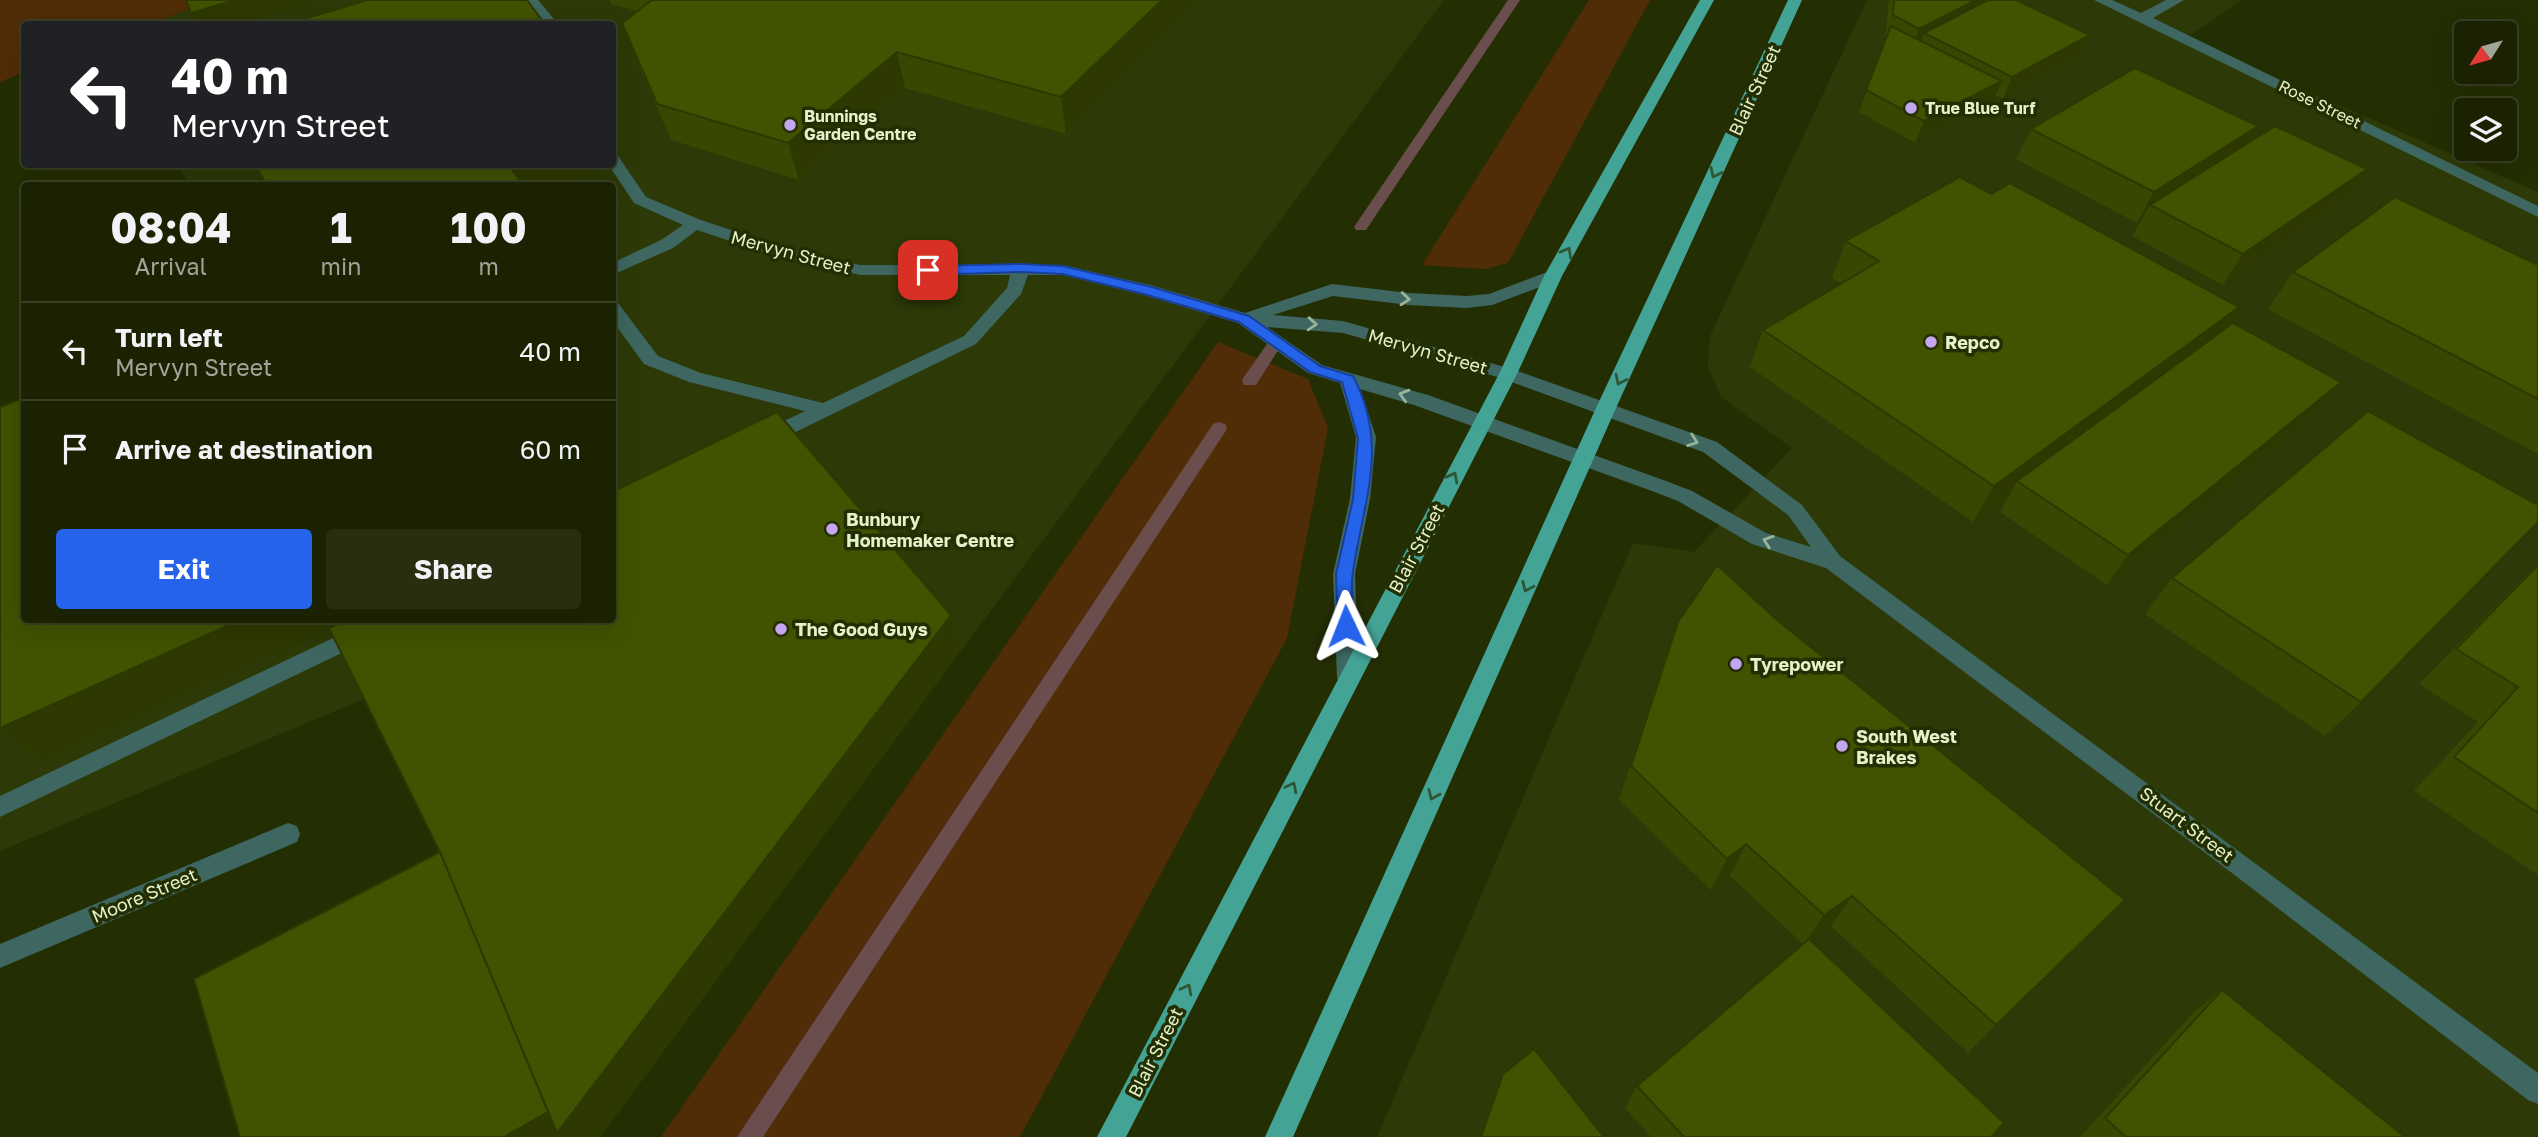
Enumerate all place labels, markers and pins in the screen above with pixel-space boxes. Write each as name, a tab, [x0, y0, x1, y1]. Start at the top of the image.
place label: True Blue Turf	[1925, 98, 2035, 118]
marker: True Blue Turf	[1903, 100, 1919, 116]
place label: Bunnings Garden Centre	[804, 106, 916, 144]
marker: Bunnings Garden Centre	[782, 117, 798, 133]
pin	[898, 240, 958, 300]
place label: Repco	[1945, 331, 2000, 353]
marker: Repco	[1923, 334, 1939, 350]
place label: Bunbury Homemaker Centre	[846, 508, 1014, 551]
marker: Bunbury Homemaker Centre	[824, 521, 840, 537]
place label: The Good Guys	[795, 618, 928, 640]
marker: The Good Guys	[773, 621, 789, 637]
place label: Tyrepower	[1750, 653, 1843, 675]
marker: Tyrepower	[1728, 656, 1744, 672]
place label: South West Brakes	[1856, 725, 1957, 768]
marker: South West Brakes	[1834, 738, 1850, 754]

